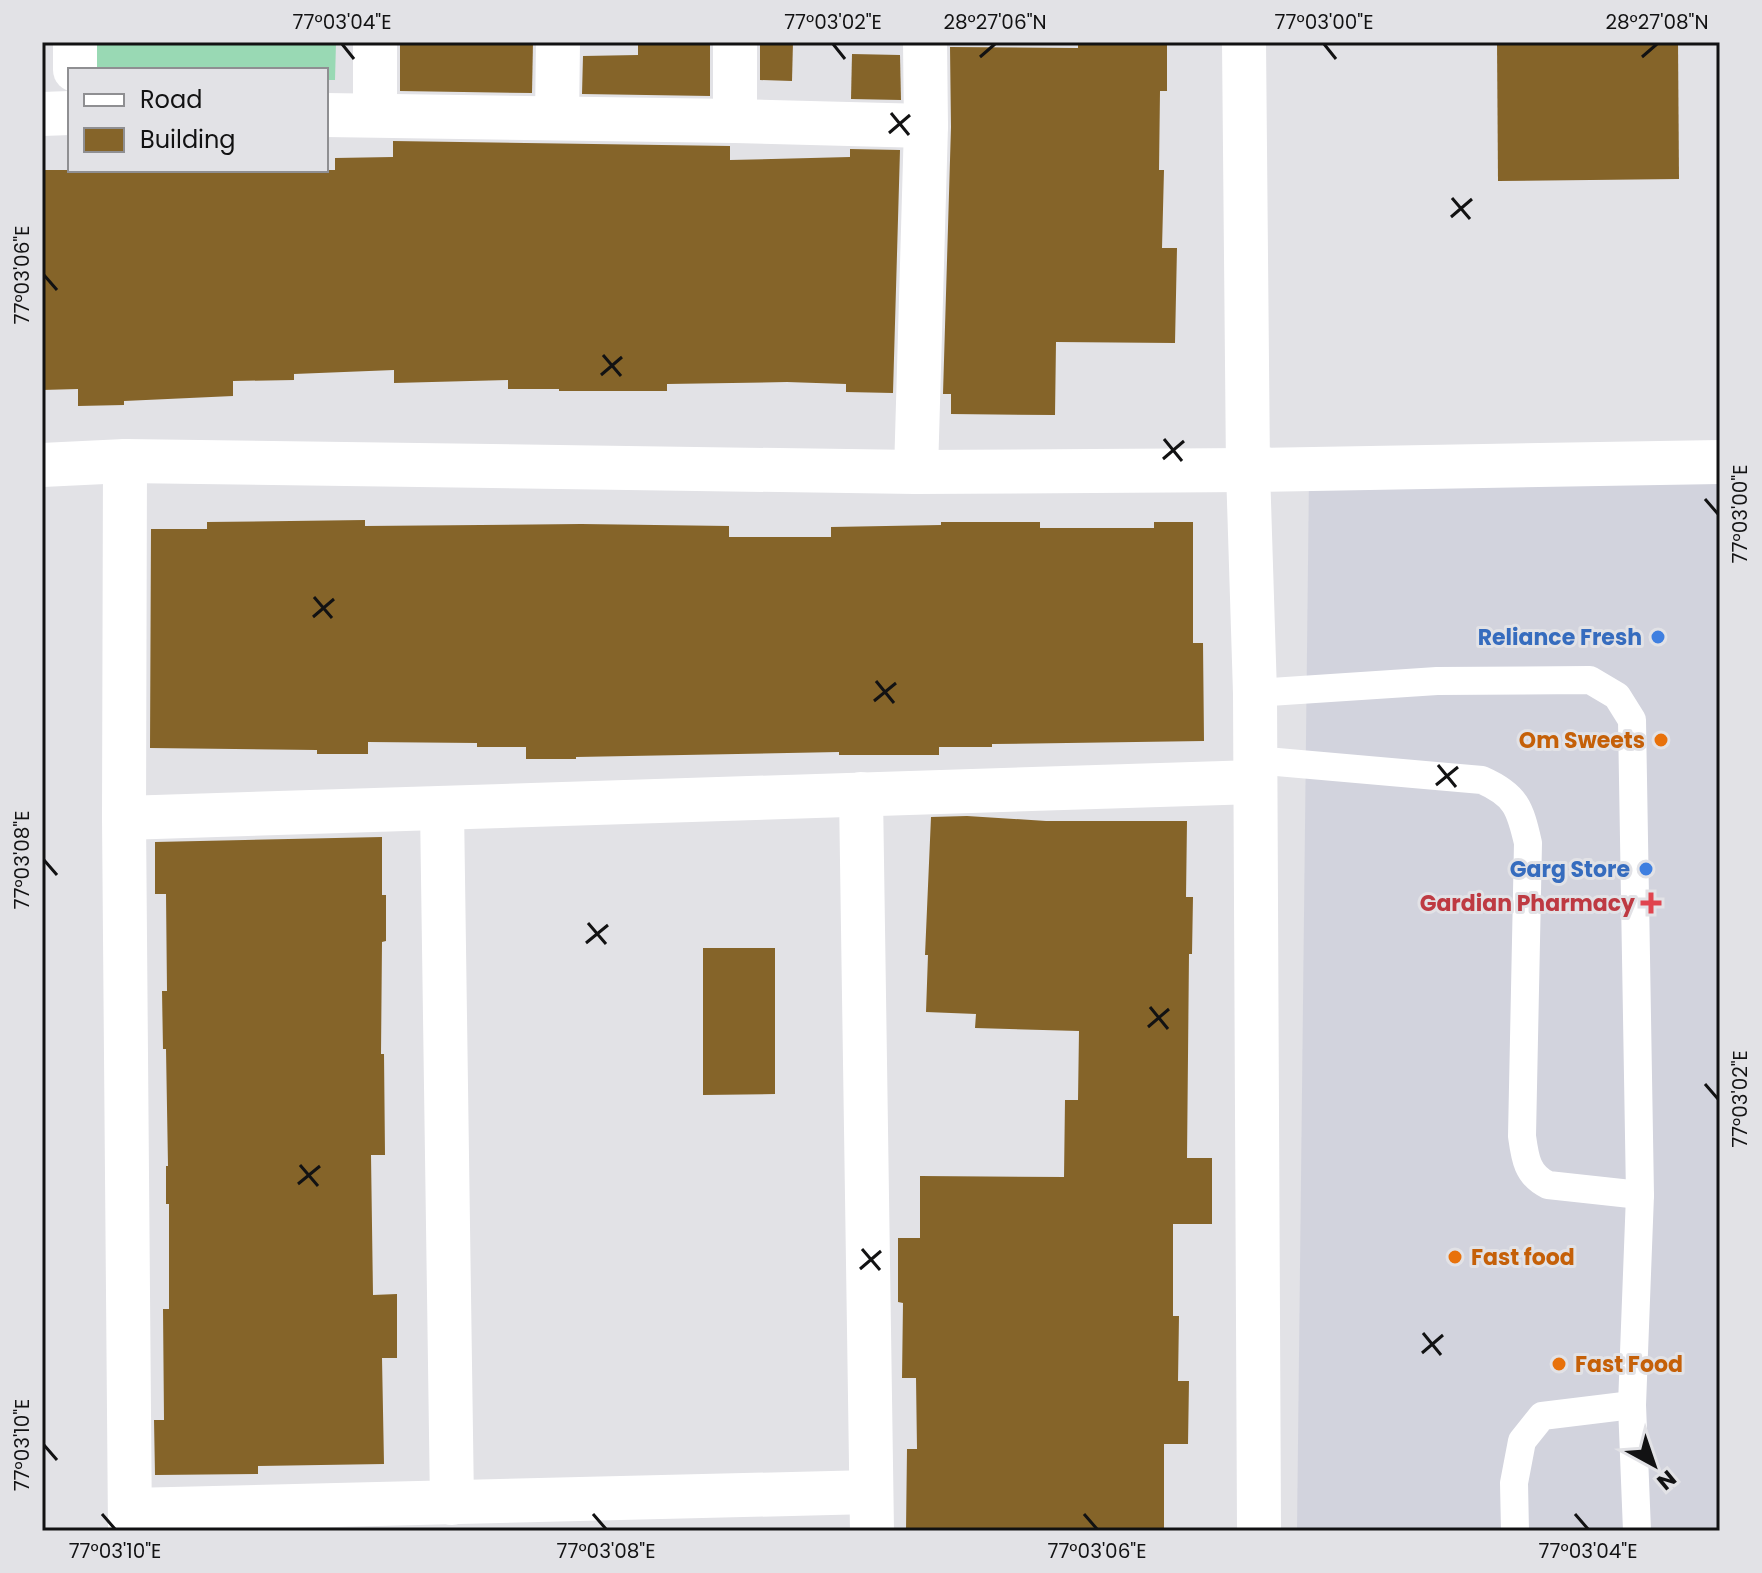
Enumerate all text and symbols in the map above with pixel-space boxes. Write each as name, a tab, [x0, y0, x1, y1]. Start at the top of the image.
text: 77°03'04"E	[293, 8, 391, 36]
text: 77°03'02"E	[784, 8, 882, 36]
text: 28°27'06"N	[943, 8, 1047, 36]
text: 77°03'00"E	[1275, 8, 1373, 36]
text: 28°27'08"N	[1606, 8, 1709, 36]
legend	[68, 68, 328, 172]
text: Road	[140, 83, 202, 116]
text: Building	[140, 123, 236, 156]
text: 77°03'06"E	[8, 226, 36, 324]
text: 77°03'00"E	[1726, 465, 1754, 563]
place label: Reliance Fresh	[1478, 622, 1642, 653]
marker: Reliance Fresh	[1649, 628, 1667, 646]
place label: Om Sweets	[1519, 725, 1645, 756]
marker: Om Sweets	[1652, 731, 1670, 749]
text: 77°03'08"E	[8, 811, 36, 909]
place label: Garg Store	[1510, 854, 1630, 885]
marker: Garg Store	[1637, 860, 1655, 878]
place label: Gardian Pharmacy	[1420, 888, 1635, 919]
marker: Gardian Pharmacy	[1642, 894, 1660, 912]
text: 77°03'02"E	[1726, 1050, 1754, 1148]
place label: Fast food	[1471, 1242, 1575, 1273]
marker: Fast food	[1446, 1248, 1464, 1266]
place label: Fast Food	[1575, 1349, 1683, 1380]
marker: Fast Food	[1550, 1355, 1568, 1373]
text: 77°03'10"E	[8, 1399, 36, 1491]
north arrow	[1614, 1425, 1694, 1505]
text: N	[1650, 1463, 1683, 1497]
text: 77°03'10"E	[69, 1537, 161, 1565]
text: 77°03'08"E	[557, 1537, 655, 1565]
text: 77°03'06"E	[1048, 1537, 1146, 1565]
text: 77°03'04"E	[1539, 1537, 1637, 1565]

